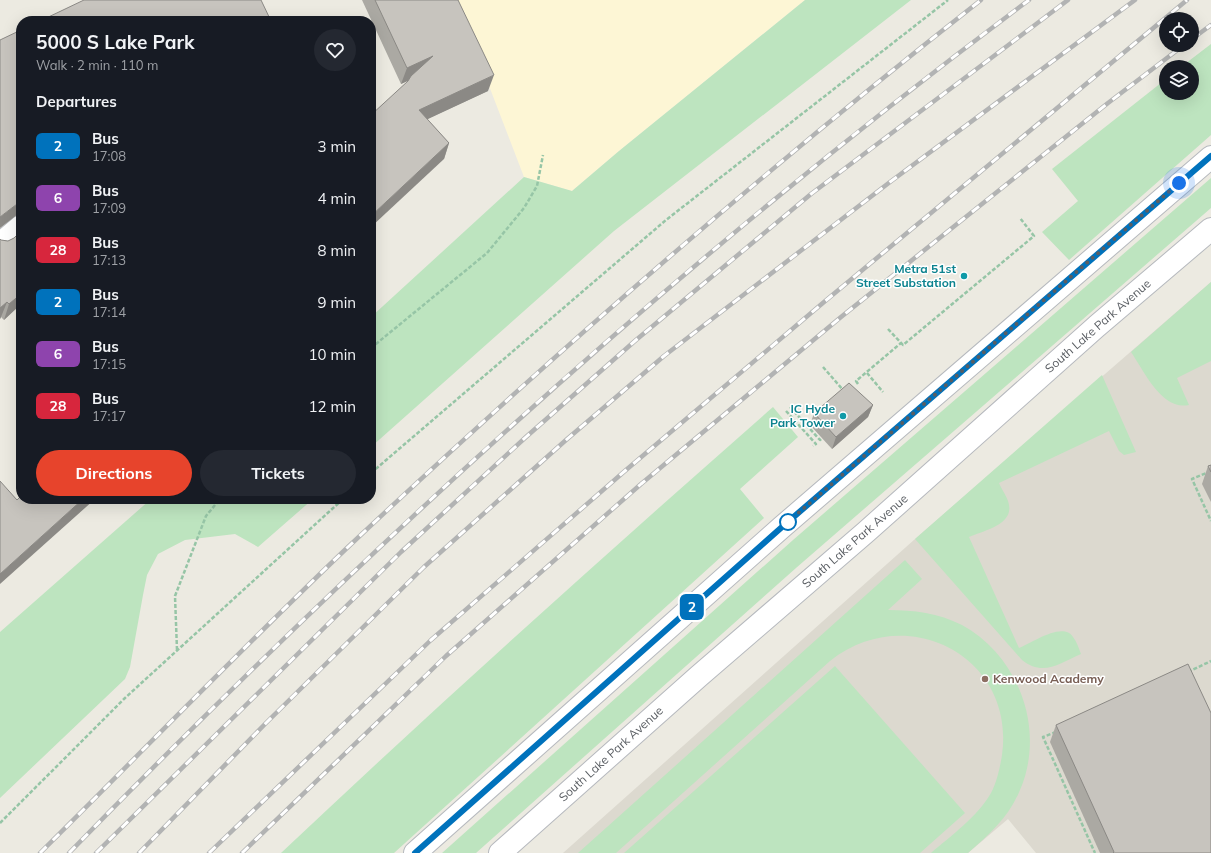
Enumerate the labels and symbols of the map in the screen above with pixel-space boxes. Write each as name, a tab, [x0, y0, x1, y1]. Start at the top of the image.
your location	[1169, 173, 1189, 193]
place label: Metra 51st Street Substation	[856, 261, 956, 290]
marker: Metra 51st Street Substation	[959, 271, 969, 281]
street label: South Lake Park Avenue	[1042, 276, 1154, 376]
place label: IC Hyde Park Tower	[770, 401, 835, 430]
marker: IC Hyde Park Tower	[838, 411, 848, 421]
street label: South Lake Park Avenue	[799, 491, 911, 591]
unlabelled marker	[779, 513, 797, 531]
line badge: 2	[679, 594, 705, 620]
place label: Kenwood Academy	[993, 671, 1104, 686]
marker: Kenwood Academy	[980, 674, 990, 684]
street label: South Lake Park Avenue	[555, 703, 666, 804]

